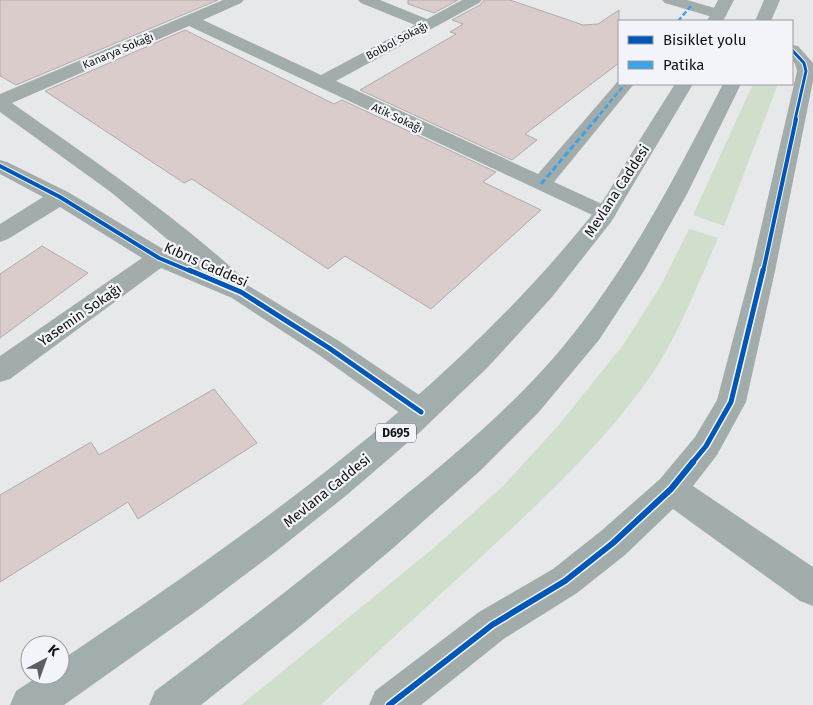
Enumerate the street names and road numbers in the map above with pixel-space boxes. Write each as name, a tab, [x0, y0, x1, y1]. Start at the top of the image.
street label: Bolbol Sokağı	[364, 19, 430, 63]
street label: Kanarya Sokağı	[81, 30, 155, 72]
street label: Atik Sokağı	[370, 101, 424, 135]
street label: Mevlana Caddesi	[581, 142, 653, 240]
street label: Kıbrıs Caddesi	[161, 239, 251, 291]
street label: Yasemin Sokağı	[35, 280, 125, 350]
road number: D695	[376, 423, 416, 442]
street label: Mevlana Caddesi	[280, 451, 374, 531]

